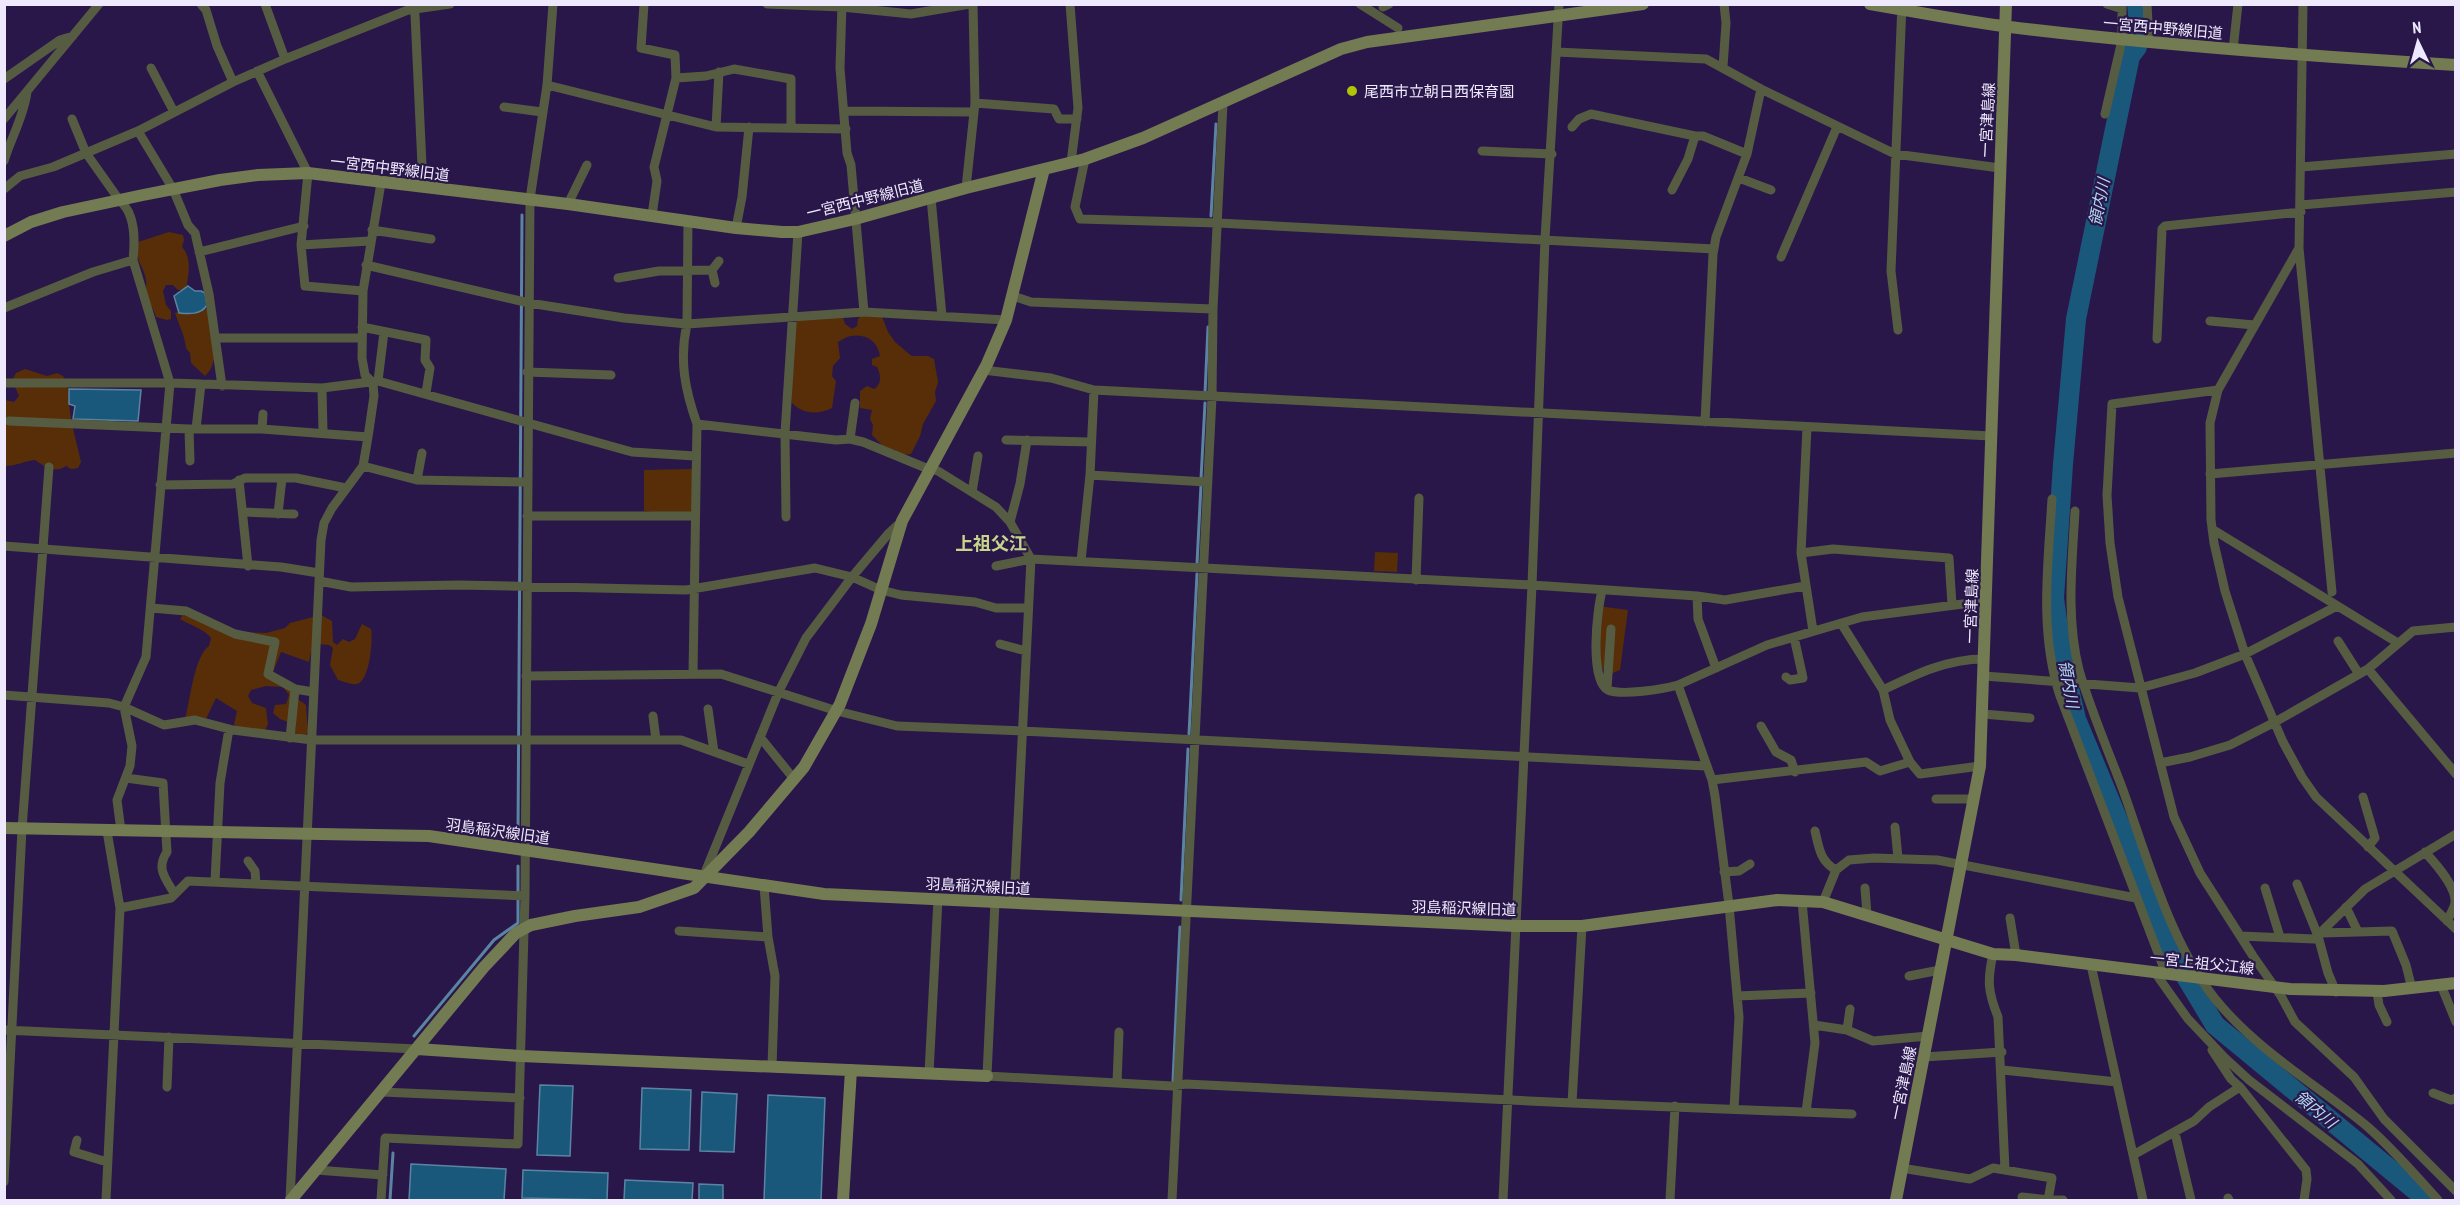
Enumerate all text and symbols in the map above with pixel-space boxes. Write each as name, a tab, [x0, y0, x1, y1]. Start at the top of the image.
north arrow	[2388, 12, 2448, 72]
street label: 一宮西中野線旧道	[2102, 13, 2224, 43]
text: N	[2412, 17, 2422, 37]
place label: 尾西市立朝日西保育園	[1364, 82, 1514, 101]
street label: 一宮津島線	[1976, 82, 1998, 158]
marker: 尾西市立朝日西保育園	[1345, 84, 1359, 98]
street label: 一宮西中野線旧道	[329, 151, 451, 185]
street label: 一宮西中野線旧道	[804, 175, 926, 223]
water label: 領内川	[2085, 175, 2114, 227]
district label: 上祖父江	[955, 532, 1027, 555]
street label: 一宮津島線	[1960, 568, 1982, 644]
water label: 領内川	[2055, 659, 2083, 711]
street label: 羽島稲沢線旧道	[445, 814, 551, 848]
street label: 羽島稲沢線旧道	[925, 874, 1031, 898]
street label: 羽島稲沢線旧道	[1411, 897, 1517, 919]
street label: 一宮上祖父江線	[2149, 948, 2255, 978]
street label: 一宮津島線	[1886, 1044, 1920, 1122]
water label: 領内川	[2291, 1086, 2342, 1133]

